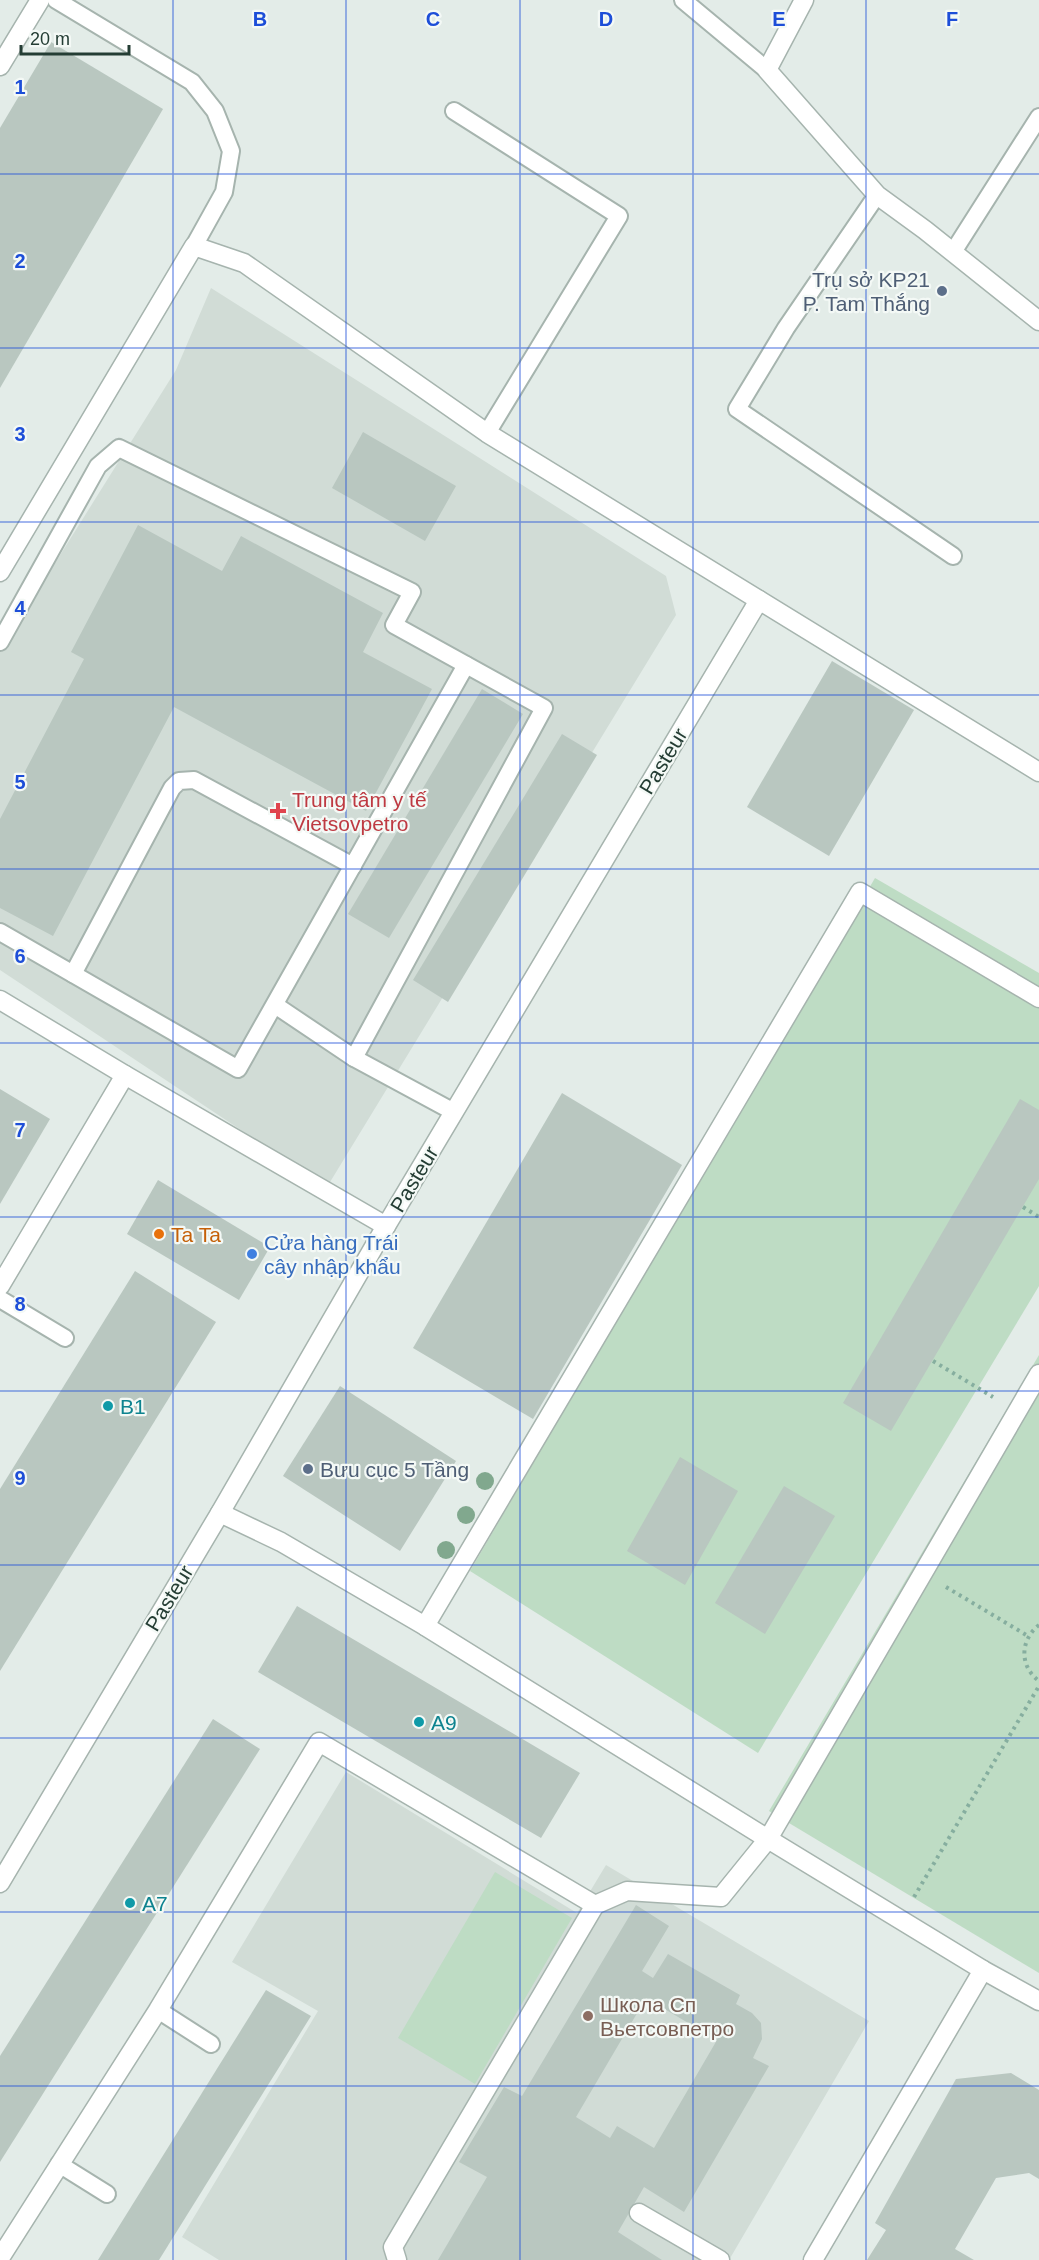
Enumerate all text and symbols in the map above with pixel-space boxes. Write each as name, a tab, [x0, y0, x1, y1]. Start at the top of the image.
text: B	[253, 8, 267, 30]
text: C	[426, 8, 440, 30]
text: D	[599, 8, 613, 30]
text: E	[772, 8, 786, 30]
text: F	[946, 8, 958, 30]
scale bar	[21, 18, 129, 56]
text: 20 m	[30, 29, 70, 49]
text: 1	[14, 76, 26, 98]
text: 2	[14, 250, 26, 272]
place label: Trụ sở KP21 P. Tam Thắng	[803, 268, 930, 315]
marker: Trụ sở KP21 P. Tam Thắng	[935, 284, 949, 298]
text: 3	[14, 423, 26, 445]
text: 4	[14, 597, 26, 619]
street label: Pasteur	[635, 724, 691, 798]
text: 5	[14, 771, 26, 793]
place label: Trung tâm y tế Vietsovpetro	[292, 788, 427, 835]
marker: Trung tâm y tế Vietsovpetro	[269, 802, 287, 820]
text: 6	[14, 945, 26, 967]
text: 7	[14, 1119, 26, 1141]
street label: Pasteur	[386, 1142, 442, 1216]
place label: Ta Ta	[171, 1223, 221, 1246]
marker: Ta Ta	[152, 1227, 166, 1241]
place label: Cửa hàng Trái cây nhập khẩu	[264, 1231, 401, 1278]
marker: Cửa hàng Trái cây nhập khẩu	[245, 1247, 259, 1261]
text: 8	[14, 1293, 26, 1315]
place label: B1	[120, 1395, 146, 1418]
marker: B1	[101, 1399, 115, 1413]
place label: Bưu cục 5 Tầng	[320, 1458, 469, 1481]
marker: Bưu cục 5 Tầng	[301, 1462, 315, 1476]
text: 9	[14, 1467, 26, 1489]
street label: Pasteur	[141, 1561, 197, 1635]
place label: A9	[431, 1711, 457, 1734]
marker: A9	[412, 1715, 426, 1729]
place label: A7	[142, 1892, 168, 1915]
marker: A7	[123, 1896, 137, 1910]
place label: Школа Сп Вьетсовпетро	[600, 1993, 734, 2040]
marker: Школа Сп Вьетсовпетро	[581, 2009, 595, 2023]

